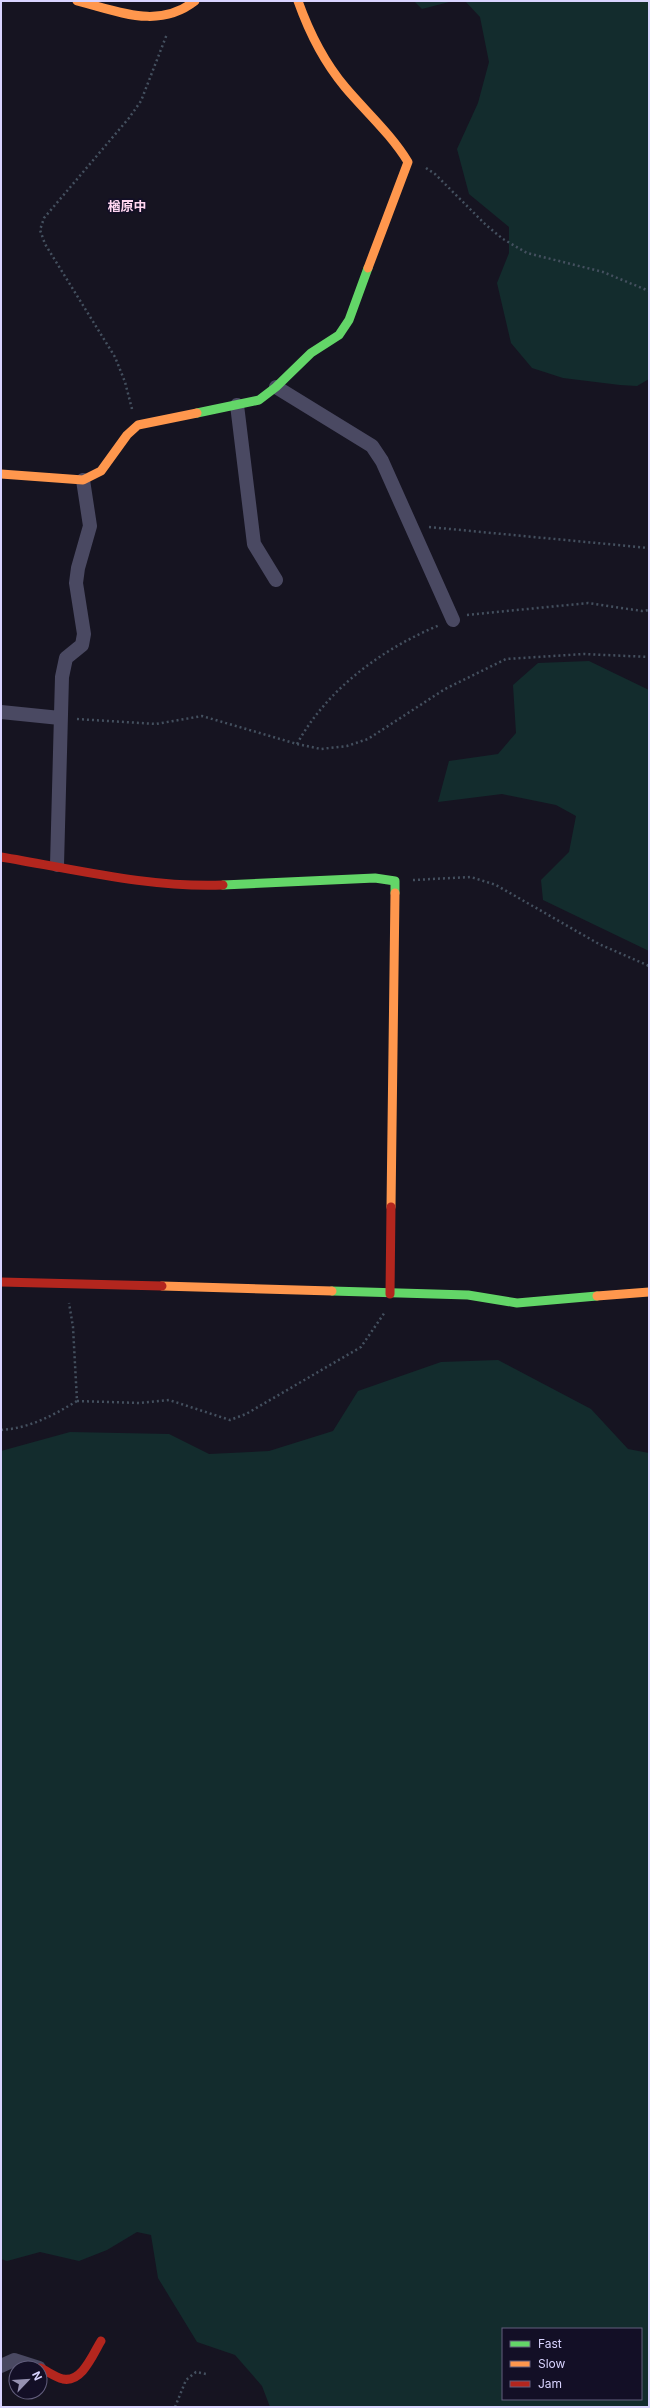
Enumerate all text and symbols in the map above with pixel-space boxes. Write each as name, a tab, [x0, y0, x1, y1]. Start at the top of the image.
district label: 楢原中	[107, 198, 147, 214]
legend	[502, 2328, 642, 2400]
text: Fast	[538, 2336, 562, 2351]
text: Slow	[538, 2356, 566, 2371]
north arrow	[8, 2360, 48, 2400]
text: N	[29, 2369, 45, 2383]
text: Jam	[538, 2376, 562, 2391]

